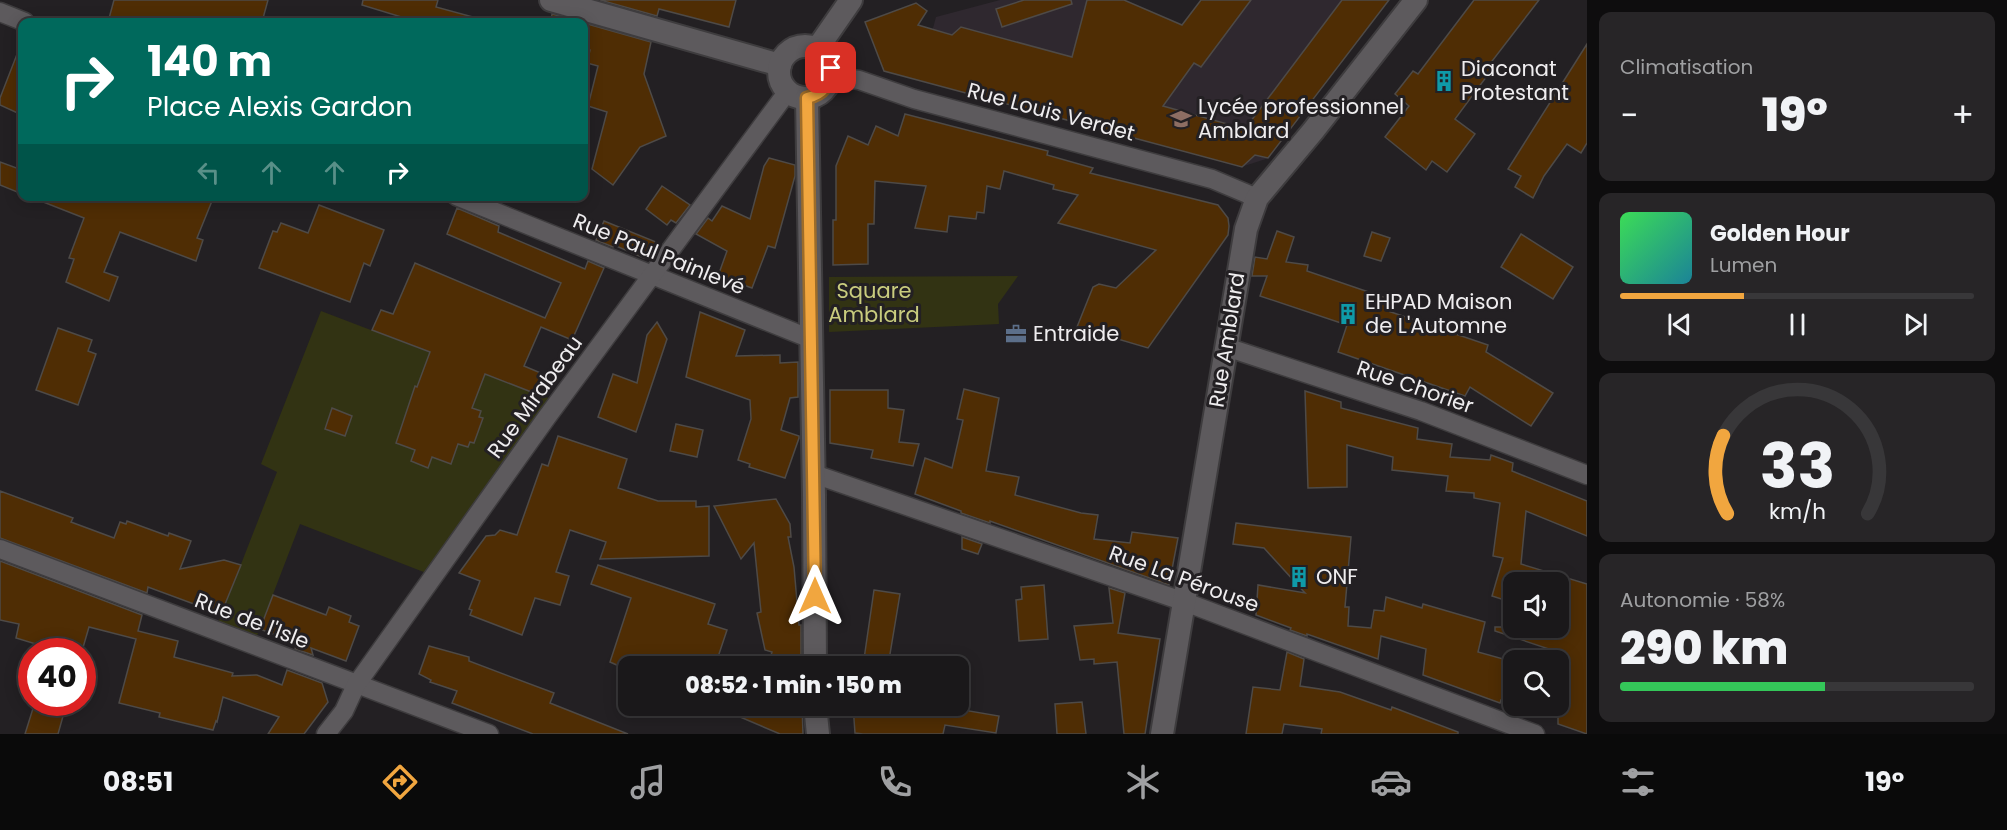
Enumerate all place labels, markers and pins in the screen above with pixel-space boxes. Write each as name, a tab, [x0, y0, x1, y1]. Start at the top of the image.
pin	[805, 42, 856, 93]
place label: Diaconat Protestant	[1461, 54, 1569, 107]
building icon: Diaconat Protestant	[1432, 69, 1456, 93]
place label: Lycée professionnel Amblard	[1198, 92, 1404, 145]
school or university icon: Lycée professionnel Amblard	[1169, 107, 1193, 131]
place label: EHPAD Maison de L'Automne	[1365, 287, 1512, 340]
building icon: EHPAD Maison de L'Automne	[1336, 302, 1360, 326]
place label: Entraide	[1033, 319, 1119, 348]
office icon: Entraide	[1004, 322, 1028, 346]
place label: ONF	[1316, 562, 1358, 591]
building icon: ONF	[1287, 565, 1311, 589]

